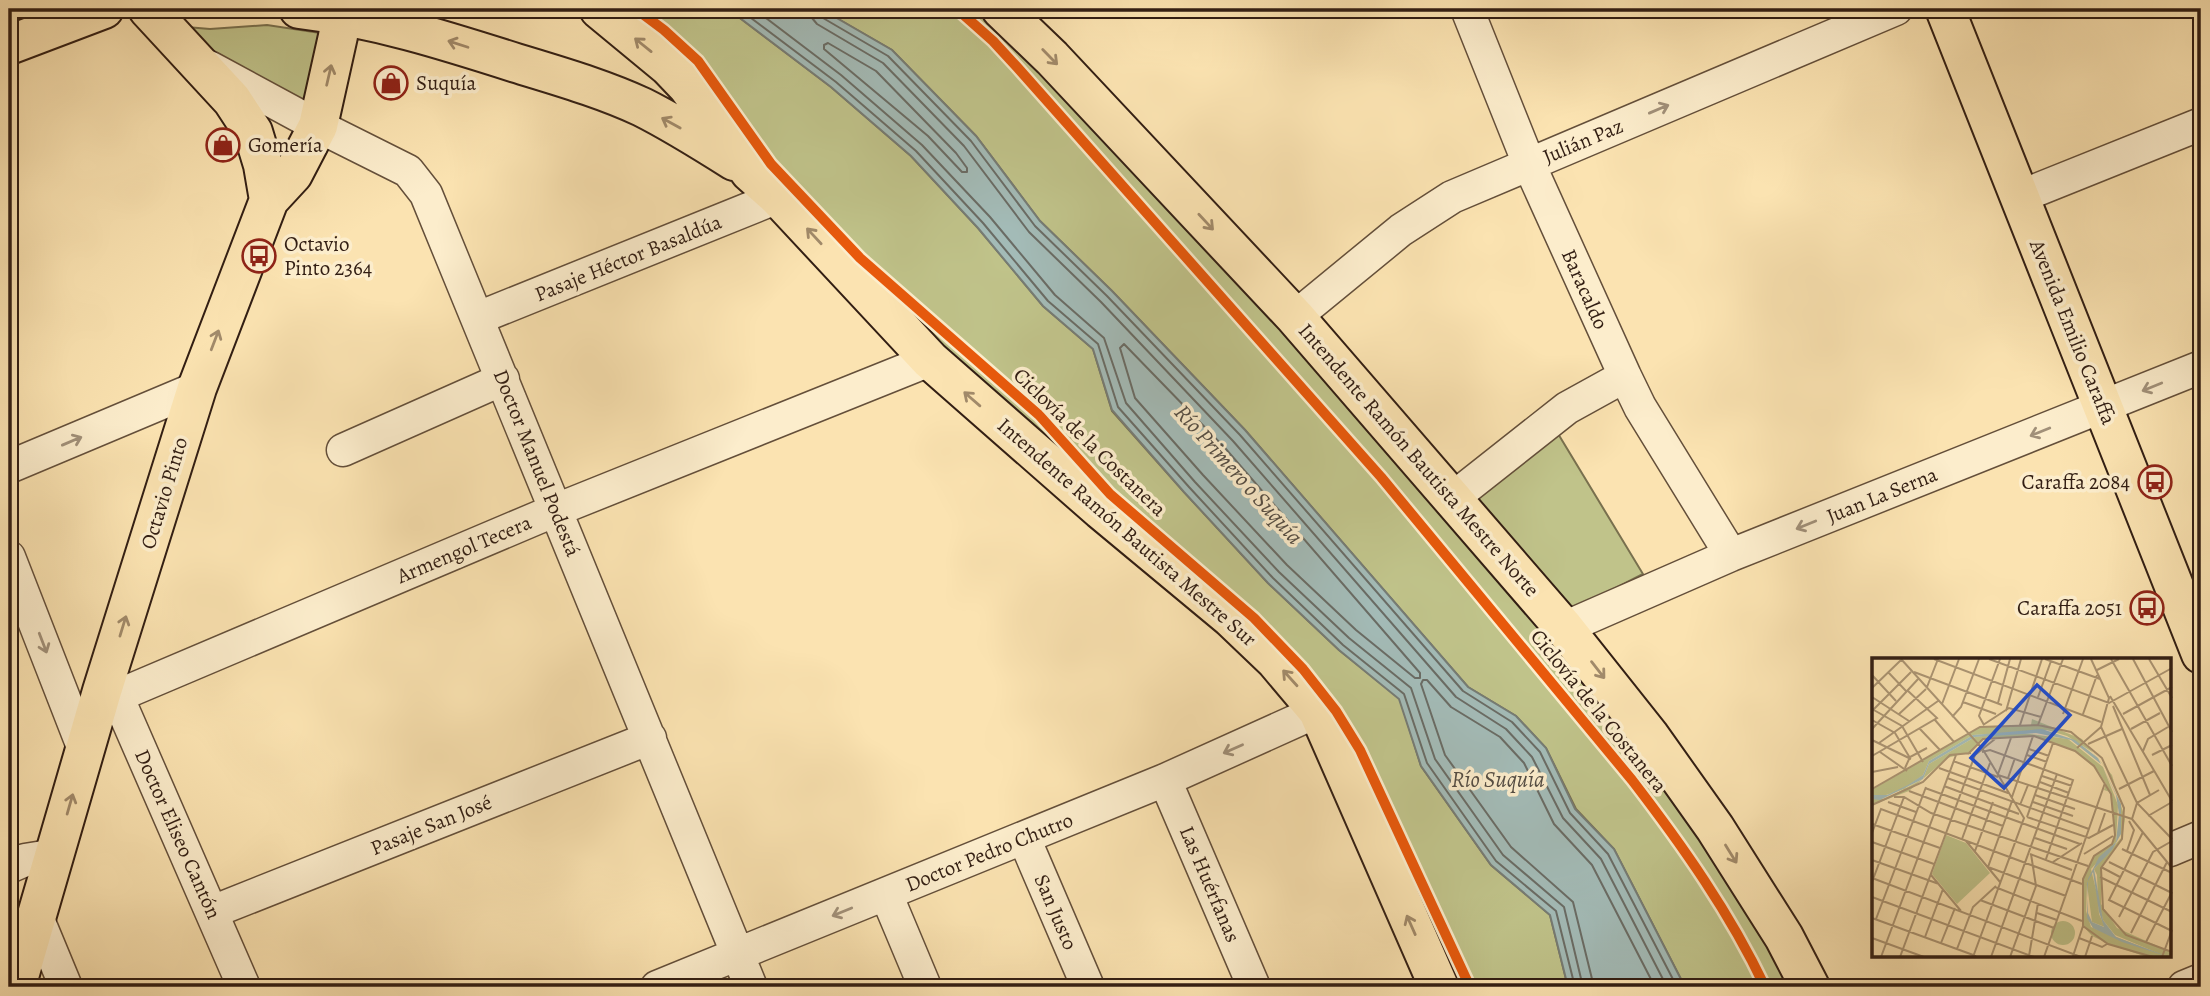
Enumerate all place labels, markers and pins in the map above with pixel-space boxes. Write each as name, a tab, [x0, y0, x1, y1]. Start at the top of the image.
shop icon: Suquía	[372, 64, 410, 102]
place label: Suquía	[416, 69, 477, 97]
shop icon: Gomería	[204, 126, 242, 164]
place label: Gomería	[248, 131, 323, 159]
place label: Octavio Pinto 2364	[284, 230, 372, 282]
bus stop icon: Octavio Pinto 2364	[240, 237, 278, 275]
bus stop icon: Caraffa 2084	[2136, 463, 2174, 501]
place label: Caraffa 2084	[2022, 468, 2130, 496]
bus stop icon: Caraffa 2051	[2128, 589, 2166, 627]
place label: Caraffa 2051	[2017, 594, 2122, 622]

